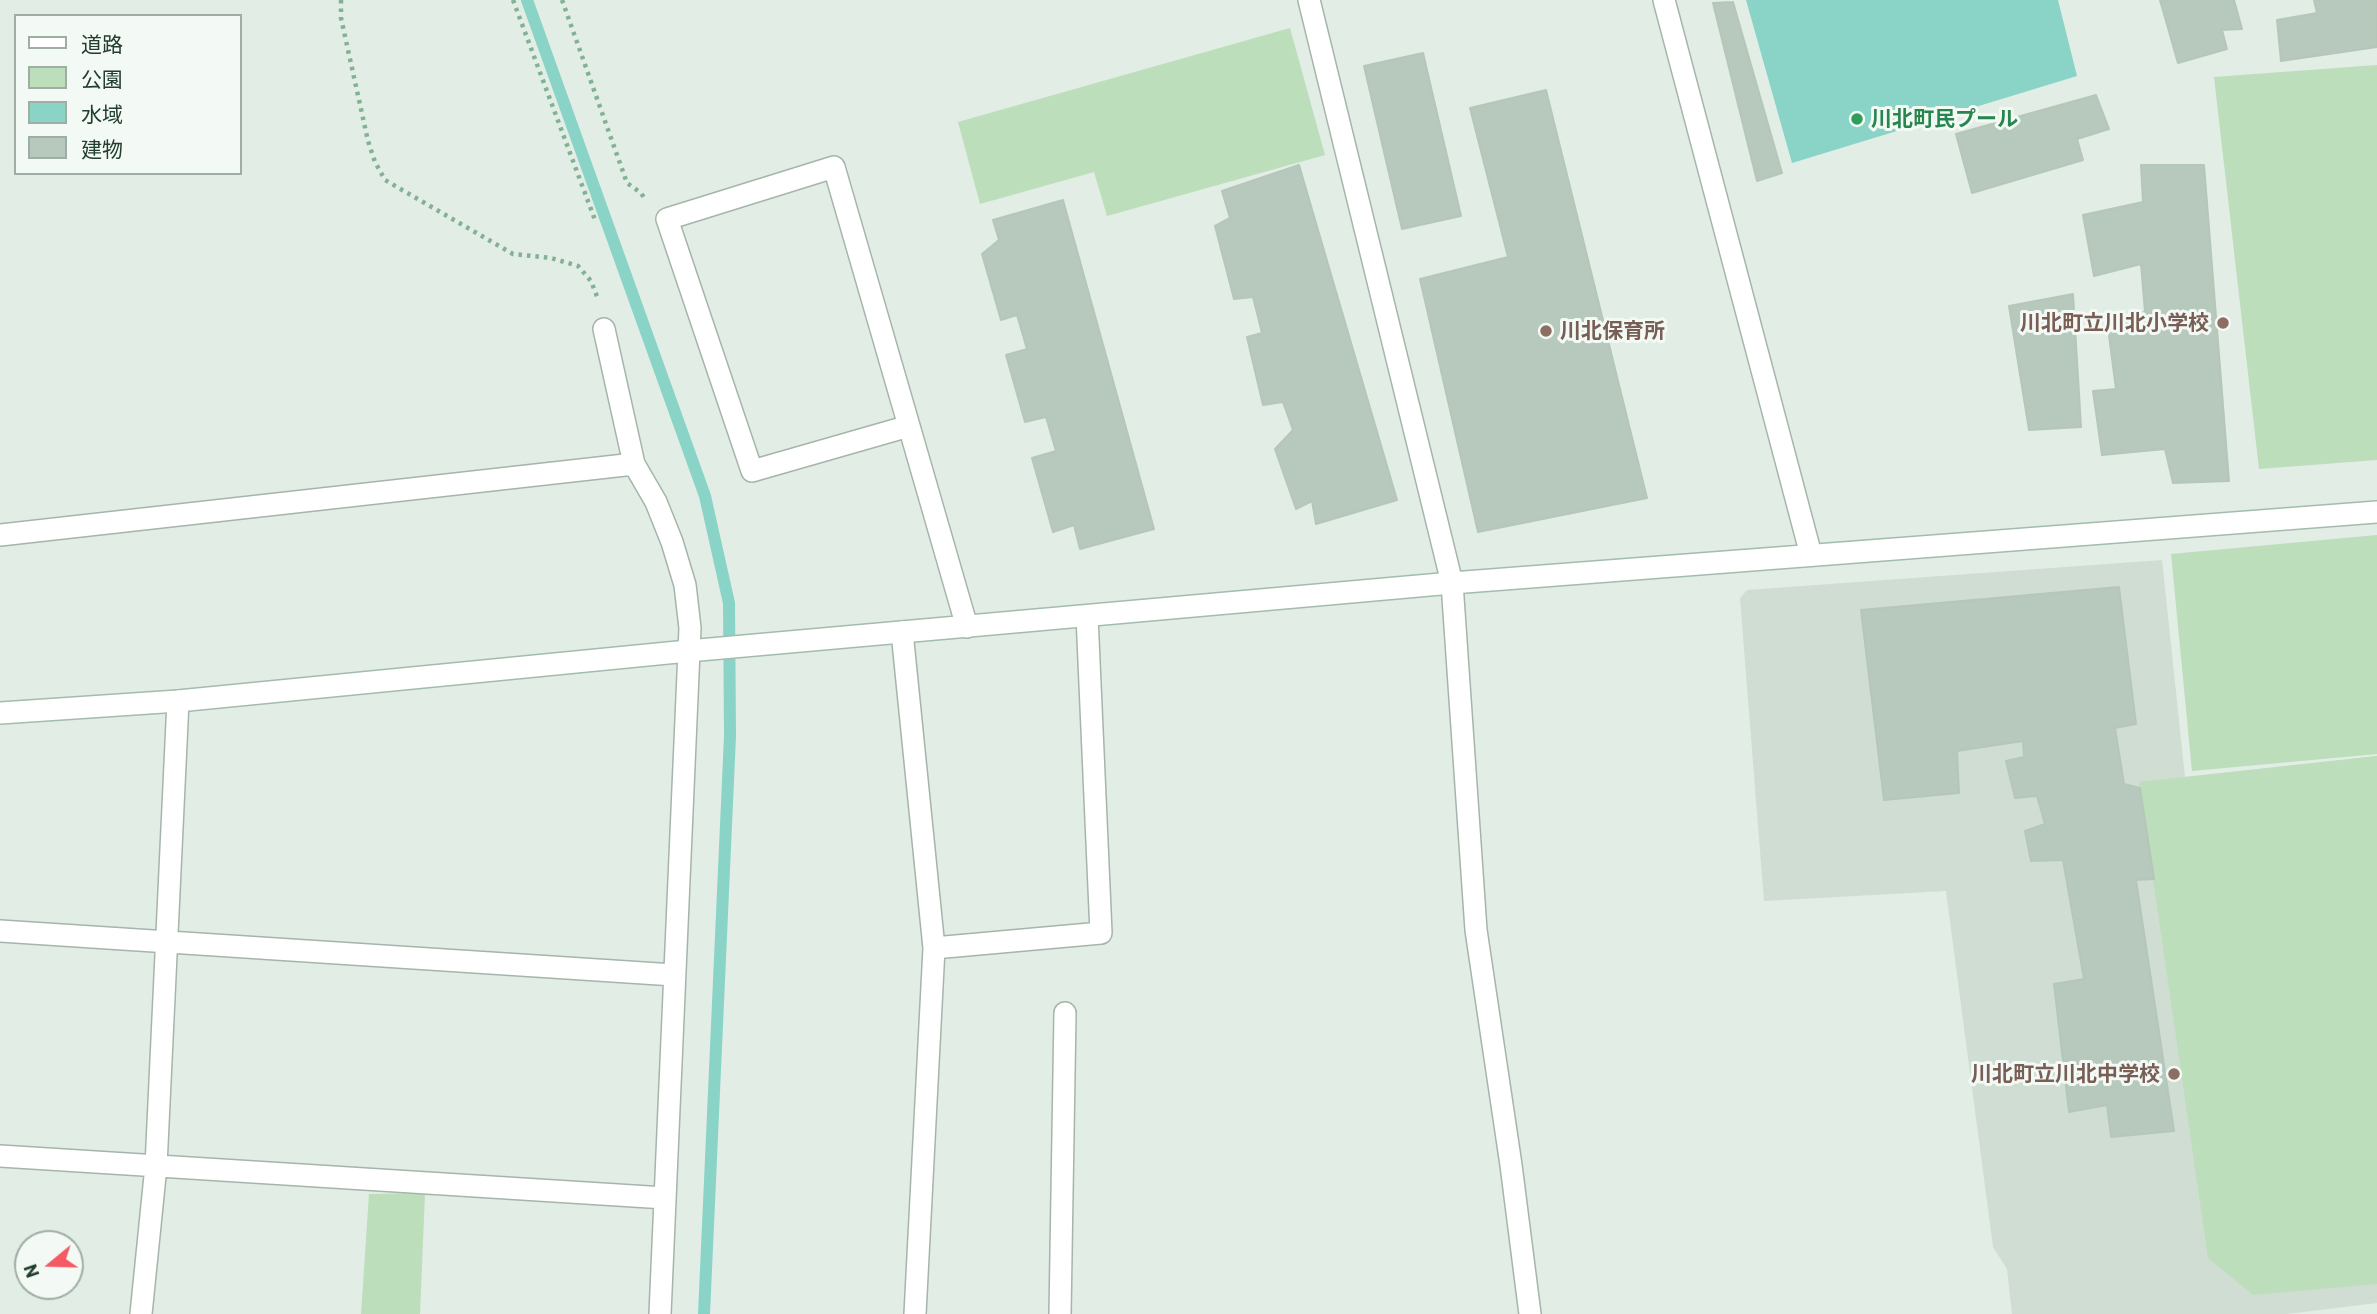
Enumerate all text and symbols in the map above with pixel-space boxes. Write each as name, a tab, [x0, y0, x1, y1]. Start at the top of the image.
legend	[14, 14, 242, 175]
text: 道路	[81, 31, 123, 56]
text: 公園	[81, 66, 123, 91]
text: 水域	[81, 101, 123, 126]
place label: 川北町民プール	[1871, 106, 2018, 132]
marker: 川北町民プール	[1849, 111, 1865, 127]
text: 建物	[81, 136, 123, 161]
place label: 川北町立川北小学校	[2020, 310, 2209, 336]
marker: 川北町立川北小学校	[2215, 315, 2231, 331]
place label: 川北保育所	[1560, 318, 1665, 344]
marker: 川北保育所	[1538, 323, 1554, 339]
place label: 川北町立川北中学校	[1971, 1061, 2160, 1087]
marker: 川北町立川北中学校	[2166, 1066, 2182, 1082]
north arrow	[14, 1230, 84, 1300]
text: N	[18, 1262, 43, 1281]

